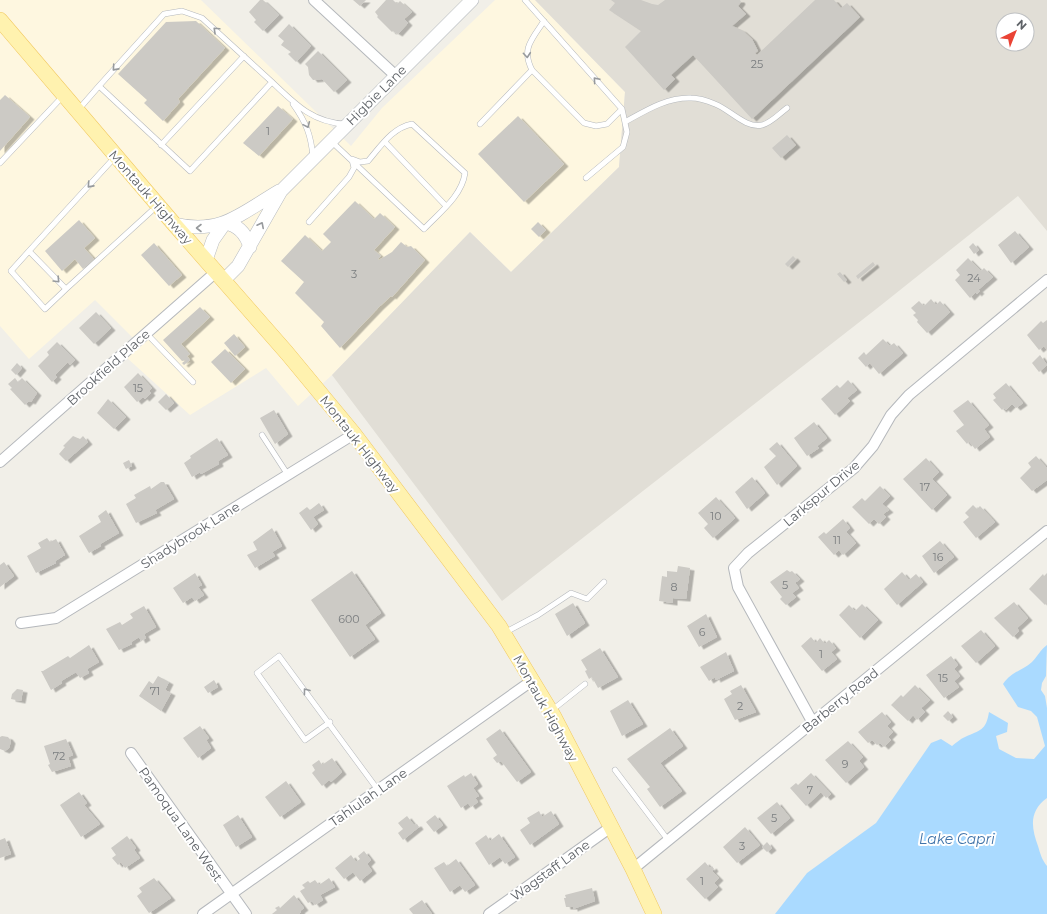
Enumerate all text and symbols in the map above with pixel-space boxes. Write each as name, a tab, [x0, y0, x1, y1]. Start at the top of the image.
north arrow	[995, 12, 1035, 52]
text: N	[1014, 17, 1030, 33]
one-way arrow	[213, 28, 220, 35]
one-way arrow	[523, 52, 532, 58]
house number: 25	[751, 57, 763, 71]
street label: Higbie Lane	[343, 61, 410, 128]
one-way arrow	[113, 63, 120, 71]
one-way arrow	[593, 77, 601, 85]
one-way arrow	[302, 121, 310, 128]
house number: 1	[266, 124, 270, 138]
street label: Montauk Highway	[106, 147, 197, 248]
one-way arrow	[87, 180, 94, 188]
one-way arrow	[256, 222, 264, 229]
one-way arrow	[196, 224, 202, 232]
house number: 3	[351, 267, 357, 281]
house number: 24	[967, 271, 981, 285]
one-way arrow	[52, 275, 60, 283]
street label: Brookfield Place	[63, 326, 153, 408]
house number: 15	[133, 381, 143, 395]
street label: Montauk Highway	[317, 392, 404, 497]
street label: Larkspur Drive	[780, 456, 862, 530]
house number: 17	[920, 480, 930, 494]
street label: Shadybrook Lane	[138, 498, 243, 572]
house number: 10	[710, 509, 722, 523]
house number: 11	[833, 533, 841, 547]
house number: 16	[933, 550, 944, 564]
house number: 5	[782, 578, 788, 592]
house number: 8	[670, 580, 678, 594]
house number: 600	[338, 612, 360, 626]
house number: 6	[699, 625, 706, 639]
house number: 1	[819, 647, 823, 661]
street label: Montauk Highway	[510, 652, 582, 765]
street label: Barberry Road	[798, 664, 882, 736]
house number: 15	[938, 671, 948, 685]
house number: 71	[150, 684, 160, 698]
one-way arrow	[304, 689, 311, 696]
house number: 2	[737, 699, 743, 713]
house number: 72	[53, 749, 65, 763]
house number: 9	[842, 757, 849, 771]
street label: Pamoqua Lane West	[135, 764, 227, 884]
street label: Tahlulah Lane	[326, 764, 410, 830]
house number: 7	[807, 783, 813, 797]
house number: 5	[771, 811, 777, 825]
water label: Lake Capri	[919, 830, 995, 848]
street label: Wagstaff Lane	[507, 836, 593, 904]
house number: 3	[739, 839, 745, 853]
house number: 1	[700, 874, 704, 888]

